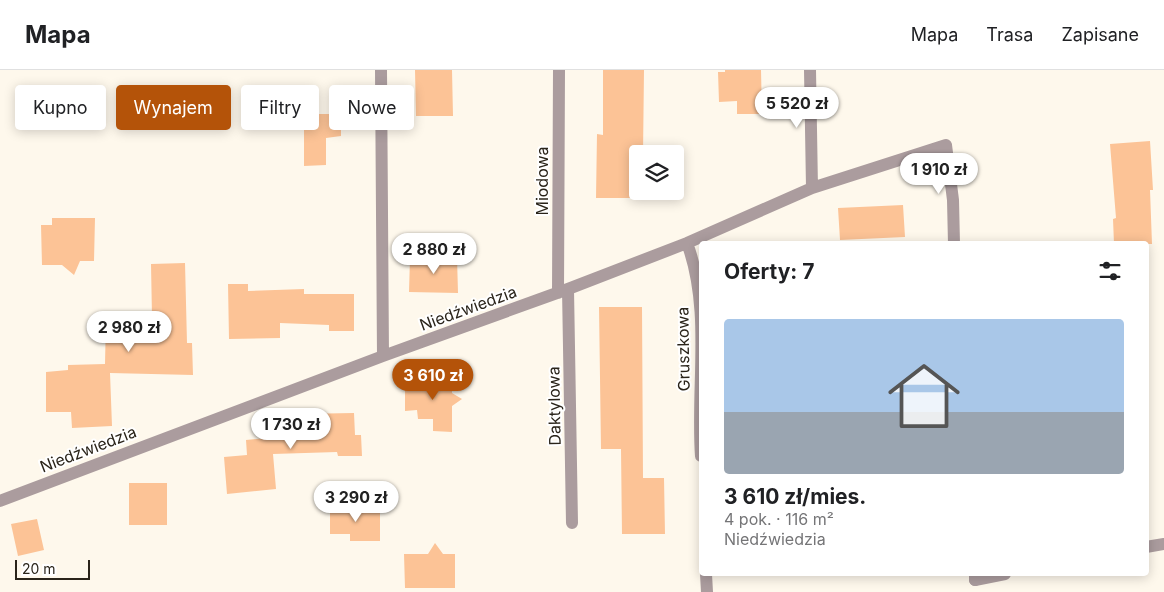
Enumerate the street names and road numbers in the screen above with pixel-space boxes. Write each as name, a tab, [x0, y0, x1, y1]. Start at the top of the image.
street label: Miodowa	[532, 146, 552, 216]
street label: Niedźwiedzia	[417, 281, 519, 335]
street label: Gruszkowa	[672, 307, 694, 391]
street label: Daktylowa	[543, 366, 565, 446]
street label: Niedźwiedzia	[37, 421, 139, 477]

